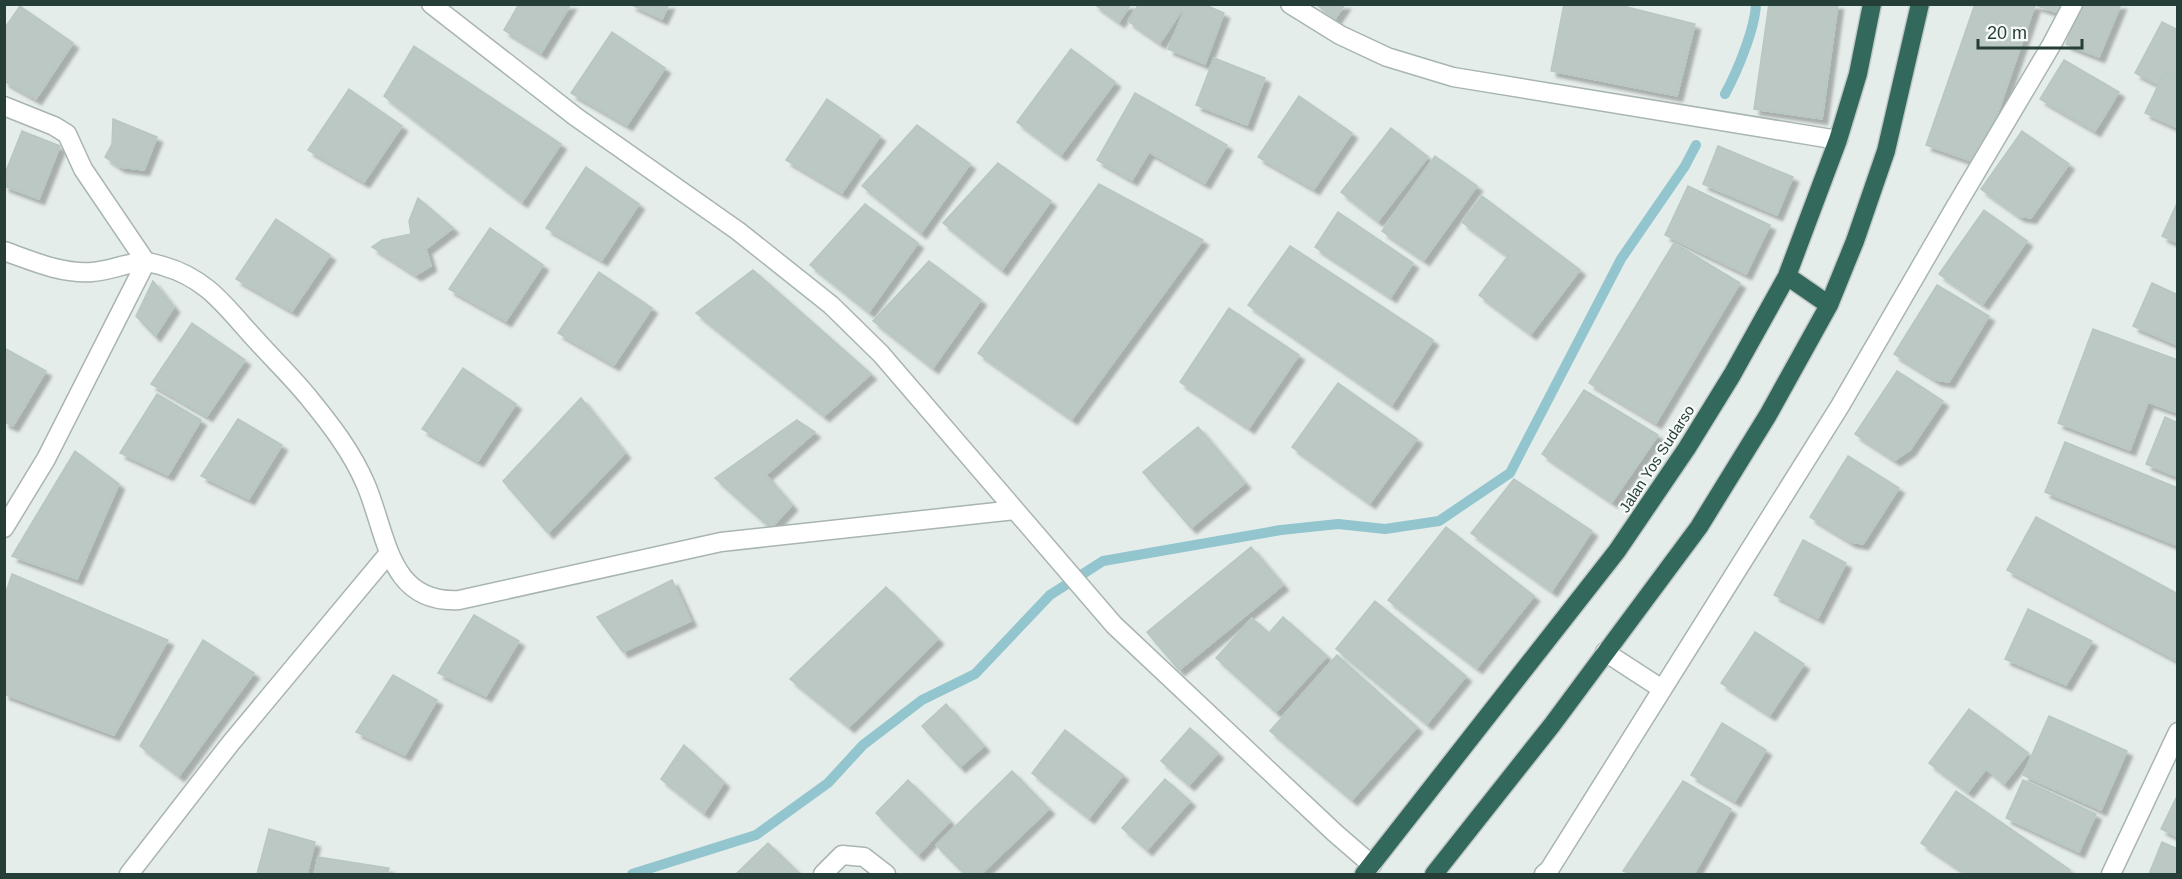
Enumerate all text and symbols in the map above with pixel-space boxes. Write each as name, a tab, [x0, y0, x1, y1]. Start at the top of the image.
scale bar	[1978, 12, 2082, 50]
text: 20 m	[1987, 23, 2027, 43]
street label: Jalan Yos Sudarso	[1616, 402, 1698, 515]

